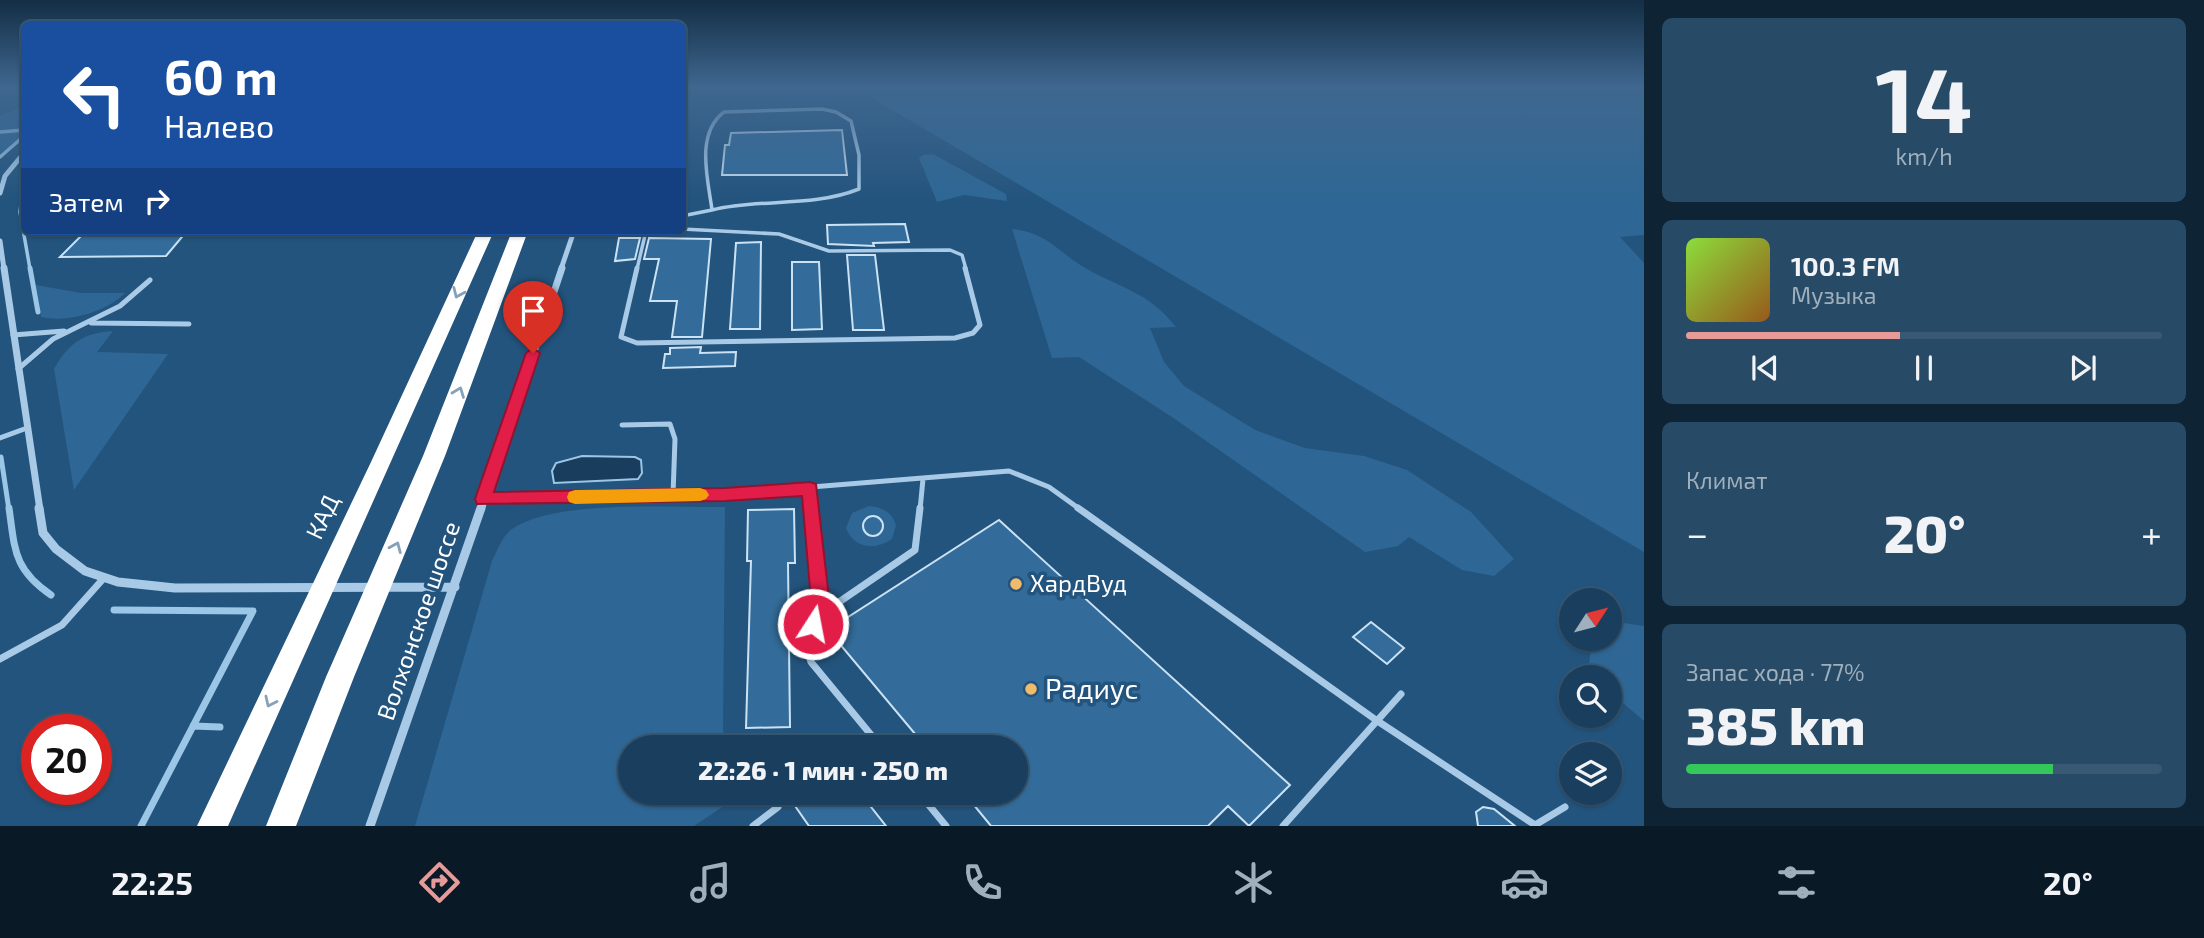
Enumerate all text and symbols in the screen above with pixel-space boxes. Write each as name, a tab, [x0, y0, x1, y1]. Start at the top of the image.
text: 14	[1875, 42, 1973, 151]
text: 60 m	[164, 46, 278, 105]
icon: left	[49, 49, 140, 140]
text: Налево	[164, 106, 274, 144]
text: km/h	[1895, 142, 1953, 170]
icon: right	[138, 182, 176, 220]
text: Затем	[49, 186, 124, 217]
text: 100.3 FM	[1791, 250, 1900, 281]
pin	[503, 281, 563, 353]
text: Музыка	[1791, 281, 1876, 309]
one-way arrow	[452, 286, 466, 298]
icon: arrive	[514, 292, 552, 330]
icon: previous	[1746, 349, 1784, 387]
icon: pause	[1905, 349, 1943, 387]
icon: next	[2064, 349, 2102, 387]
one-way arrow	[450, 387, 464, 399]
text: Климат	[1686, 466, 1767, 494]
street label: КАД	[299, 489, 344, 543]
text: 20°	[1884, 501, 1965, 563]
text: −	[1686, 510, 1708, 556]
text: +	[2141, 510, 2162, 556]
street label: Волхонское шоссе	[370, 518, 465, 724]
one-way arrow	[388, 541, 402, 554]
place label: ХардВуд	[1030, 568, 1127, 598]
marker: ХардВуд	[1008, 576, 1024, 592]
position arrow	[776, 587, 850, 661]
north arrow	[1559, 588, 1622, 651]
map controls	[1559, 588, 1622, 805]
text: Запас хода · 77%	[1686, 658, 1865, 686]
button: search	[1559, 665, 1622, 728]
place label: Радиус	[1045, 671, 1138, 705]
marker: Радиус	[1023, 681, 1039, 697]
text: 385 km	[1686, 693, 1865, 755]
one-way arrow	[264, 695, 278, 707]
speed limit sign: 20	[21, 714, 112, 805]
button: layers	[1559, 742, 1622, 805]
text: 22:26 · 1 мин · 250 m	[698, 754, 948, 785]
icon: directions	[415, 858, 464, 907]
icon: music	[686, 858, 735, 907]
icon: phone	[958, 858, 1007, 907]
icon: climate	[1229, 858, 1278, 907]
icon: car	[1500, 858, 1549, 907]
icon: filters	[1772, 858, 1821, 907]
text: 22:25	[111, 863, 193, 901]
text: 20°	[2043, 863, 2093, 901]

